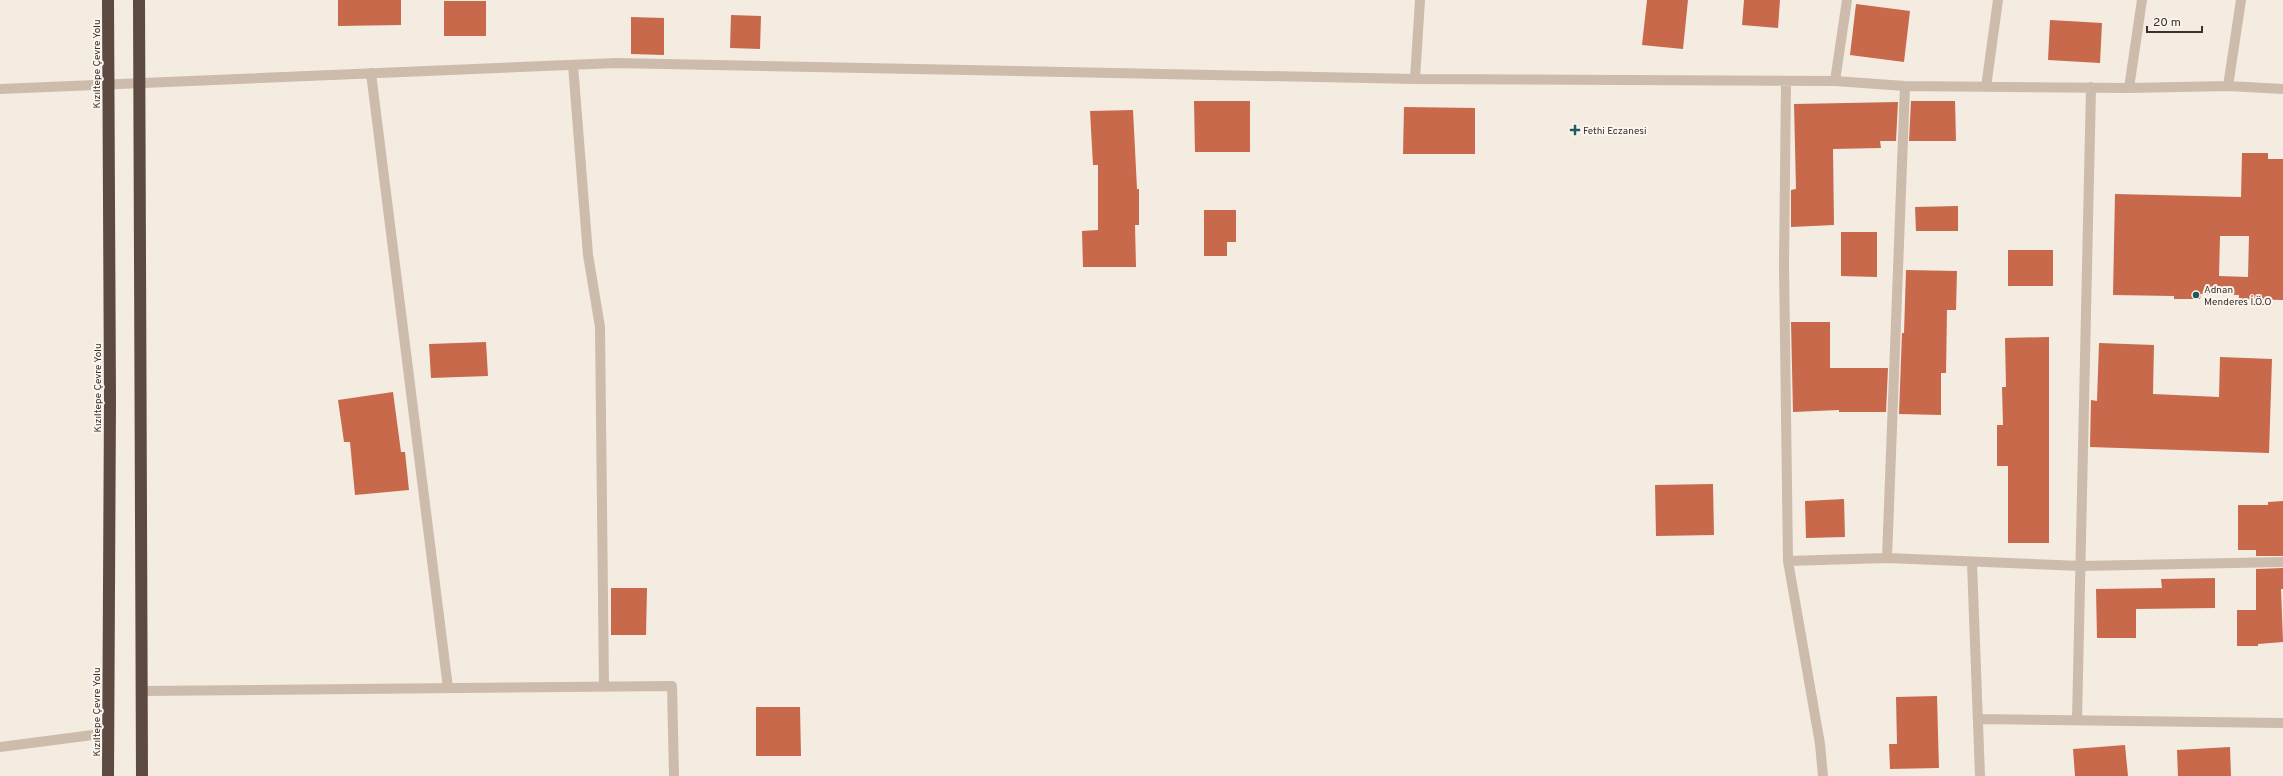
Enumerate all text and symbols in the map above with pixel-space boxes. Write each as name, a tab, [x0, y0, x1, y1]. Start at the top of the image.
scale bar	[2147, 8, 2202, 34]
text: 20 m	[2153, 15, 2181, 31]
street label: Kızıltepe Çevre Yolu	[91, 19, 104, 109]
marker: Fethi Eczanesi	[1570, 125, 1580, 135]
place label: Fethi Eczanesi	[1583, 125, 1646, 138]
place label: Adnan Menderes İ.Ö.O	[2204, 284, 2271, 309]
marker: Adnan Menderes İ.Ö.O	[2191, 290, 2201, 300]
street label: Kızıltepe Çevre Yolu	[92, 343, 105, 433]
street label: Kızıltepe Çevre Yolu	[91, 667, 104, 757]

